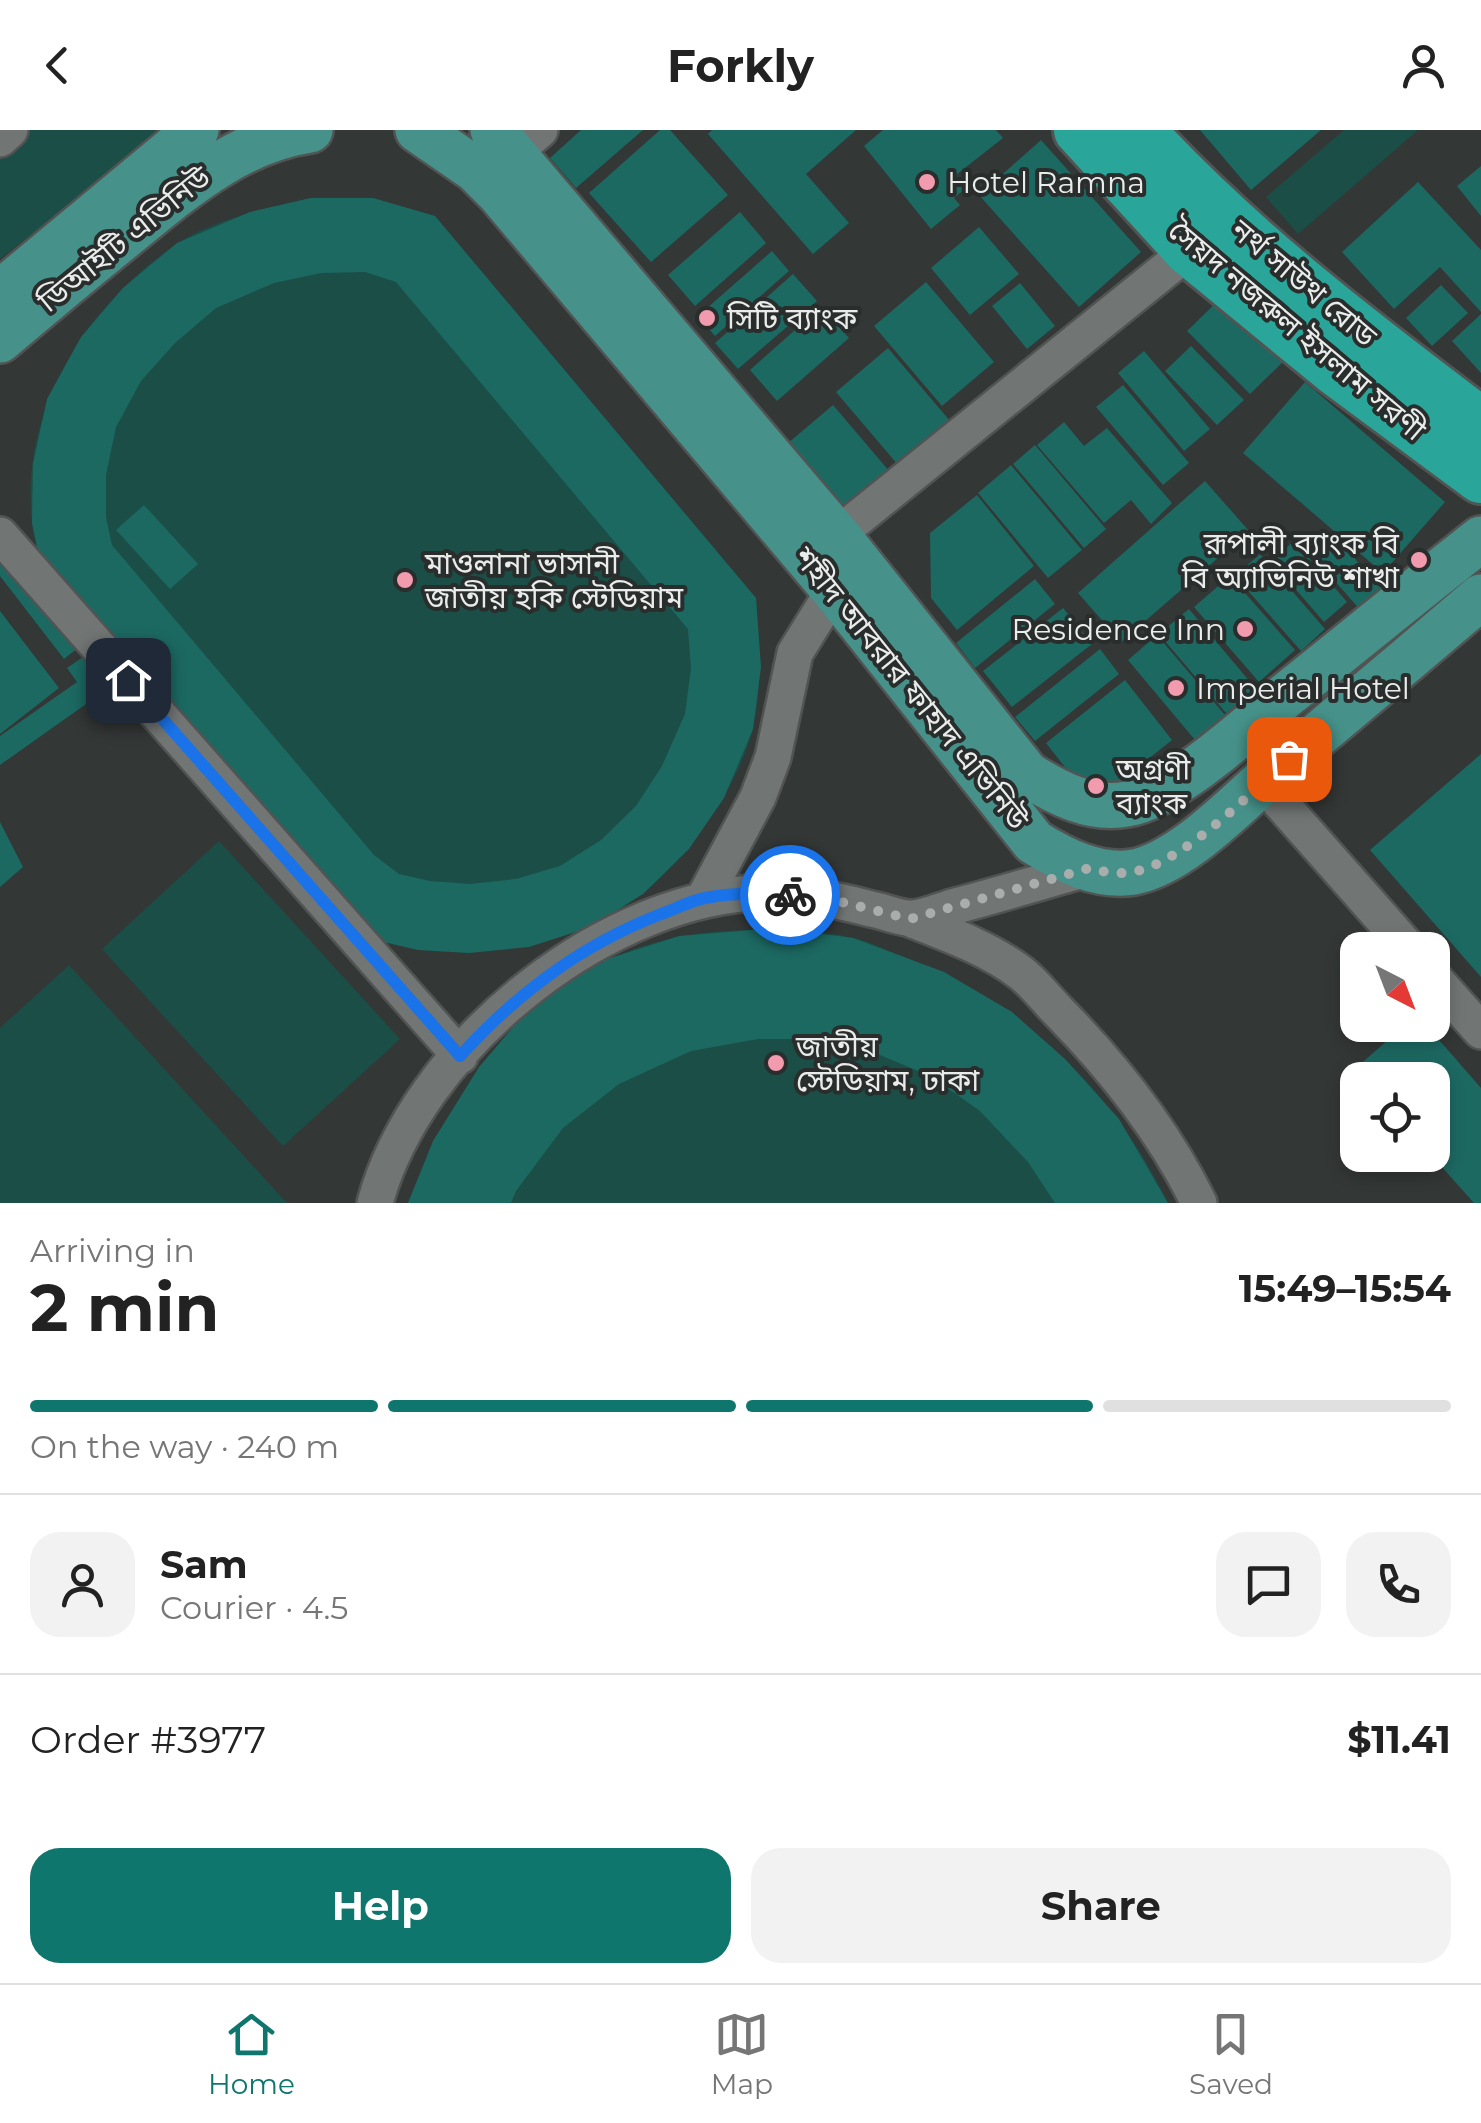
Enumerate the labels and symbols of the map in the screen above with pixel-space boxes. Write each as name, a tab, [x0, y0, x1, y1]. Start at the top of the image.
street label: ডিআইটি এভিনিউ	[30, 158, 218, 320]
place label: Hotel Ramna	[947, 164, 1145, 201]
marker: Hotel Ramna	[916, 171, 938, 193]
street label: সৈয়দ নজরুল ইসলাম সরণী	[1160, 211, 1434, 449]
street label: নর্থ সাউথ রোড	[1223, 211, 1385, 355]
place label: সিটি ব্যাংক	[726, 300, 858, 337]
marker: সিটি ব্যাংক	[696, 307, 718, 329]
place label: রূপালী ব্যাংক বি বি অ্যাভিনিউ শাখা	[1181, 525, 1400, 596]
street label: শহীদ আবরার ফাহাদ এভিনিউ	[785, 538, 1037, 837]
place label: মাওলানা ভাসানী জাতীয় হকি স্টেডিয়াম	[424, 545, 684, 616]
marker: রূপালী ব্যাংক বি বি অ্যাভিনিউ শাখা	[1408, 549, 1430, 571]
marker: মাওলানা ভাসানী জাতীয় হকি স্টেডিয়াম	[394, 569, 416, 591]
place label: Residence Inn	[1012, 611, 1225, 648]
marker: Residence Inn	[1234, 618, 1256, 640]
pin	[86, 638, 171, 723]
place label: Imperial Hotel	[1196, 670, 1410, 707]
marker: Imperial Hotel	[1165, 677, 1187, 699]
pin	[1247, 717, 1332, 802]
place label: অগ্রণী ব্যাংক	[1115, 751, 1191, 822]
marker: অগ্রণী ব্যাংক	[1085, 775, 1107, 797]
courier	[740, 845, 840, 945]
north arrow	[1340, 932, 1450, 1042]
place label: জাতীয় স্টেডিয়াম, ঢাকা	[795, 1028, 980, 1099]
marker: জাতীয় স্টেডিয়াম, ঢাকা	[765, 1052, 787, 1074]

